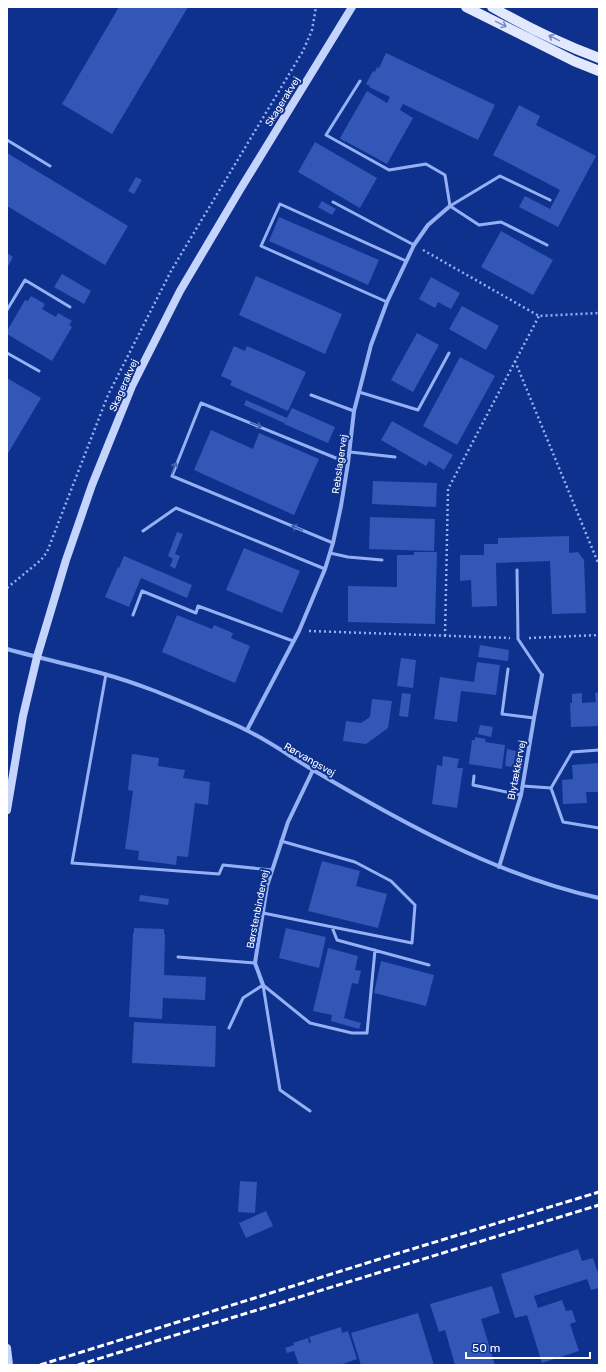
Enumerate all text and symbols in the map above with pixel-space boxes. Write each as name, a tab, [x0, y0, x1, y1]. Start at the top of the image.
one-way arrow	[495, 21, 507, 28]
one-way arrow	[548, 34, 560, 41]
street label: Skagerakvej	[263, 74, 303, 129]
street label: Skagerakvej	[107, 357, 141, 414]
one-way arrow	[249, 422, 261, 430]
street label: Rebslagervej	[330, 434, 350, 495]
one-way arrow	[171, 463, 179, 475]
one-way arrow	[292, 524, 304, 532]
street label: Blytækkervej	[505, 739, 529, 801]
street label: Rørvangsvej	[282, 740, 337, 779]
street label: Børstenbindervej	[244, 869, 272, 950]
scale bar	[466, 1334, 590, 1360]
text: 50 m	[472, 1341, 500, 1355]

